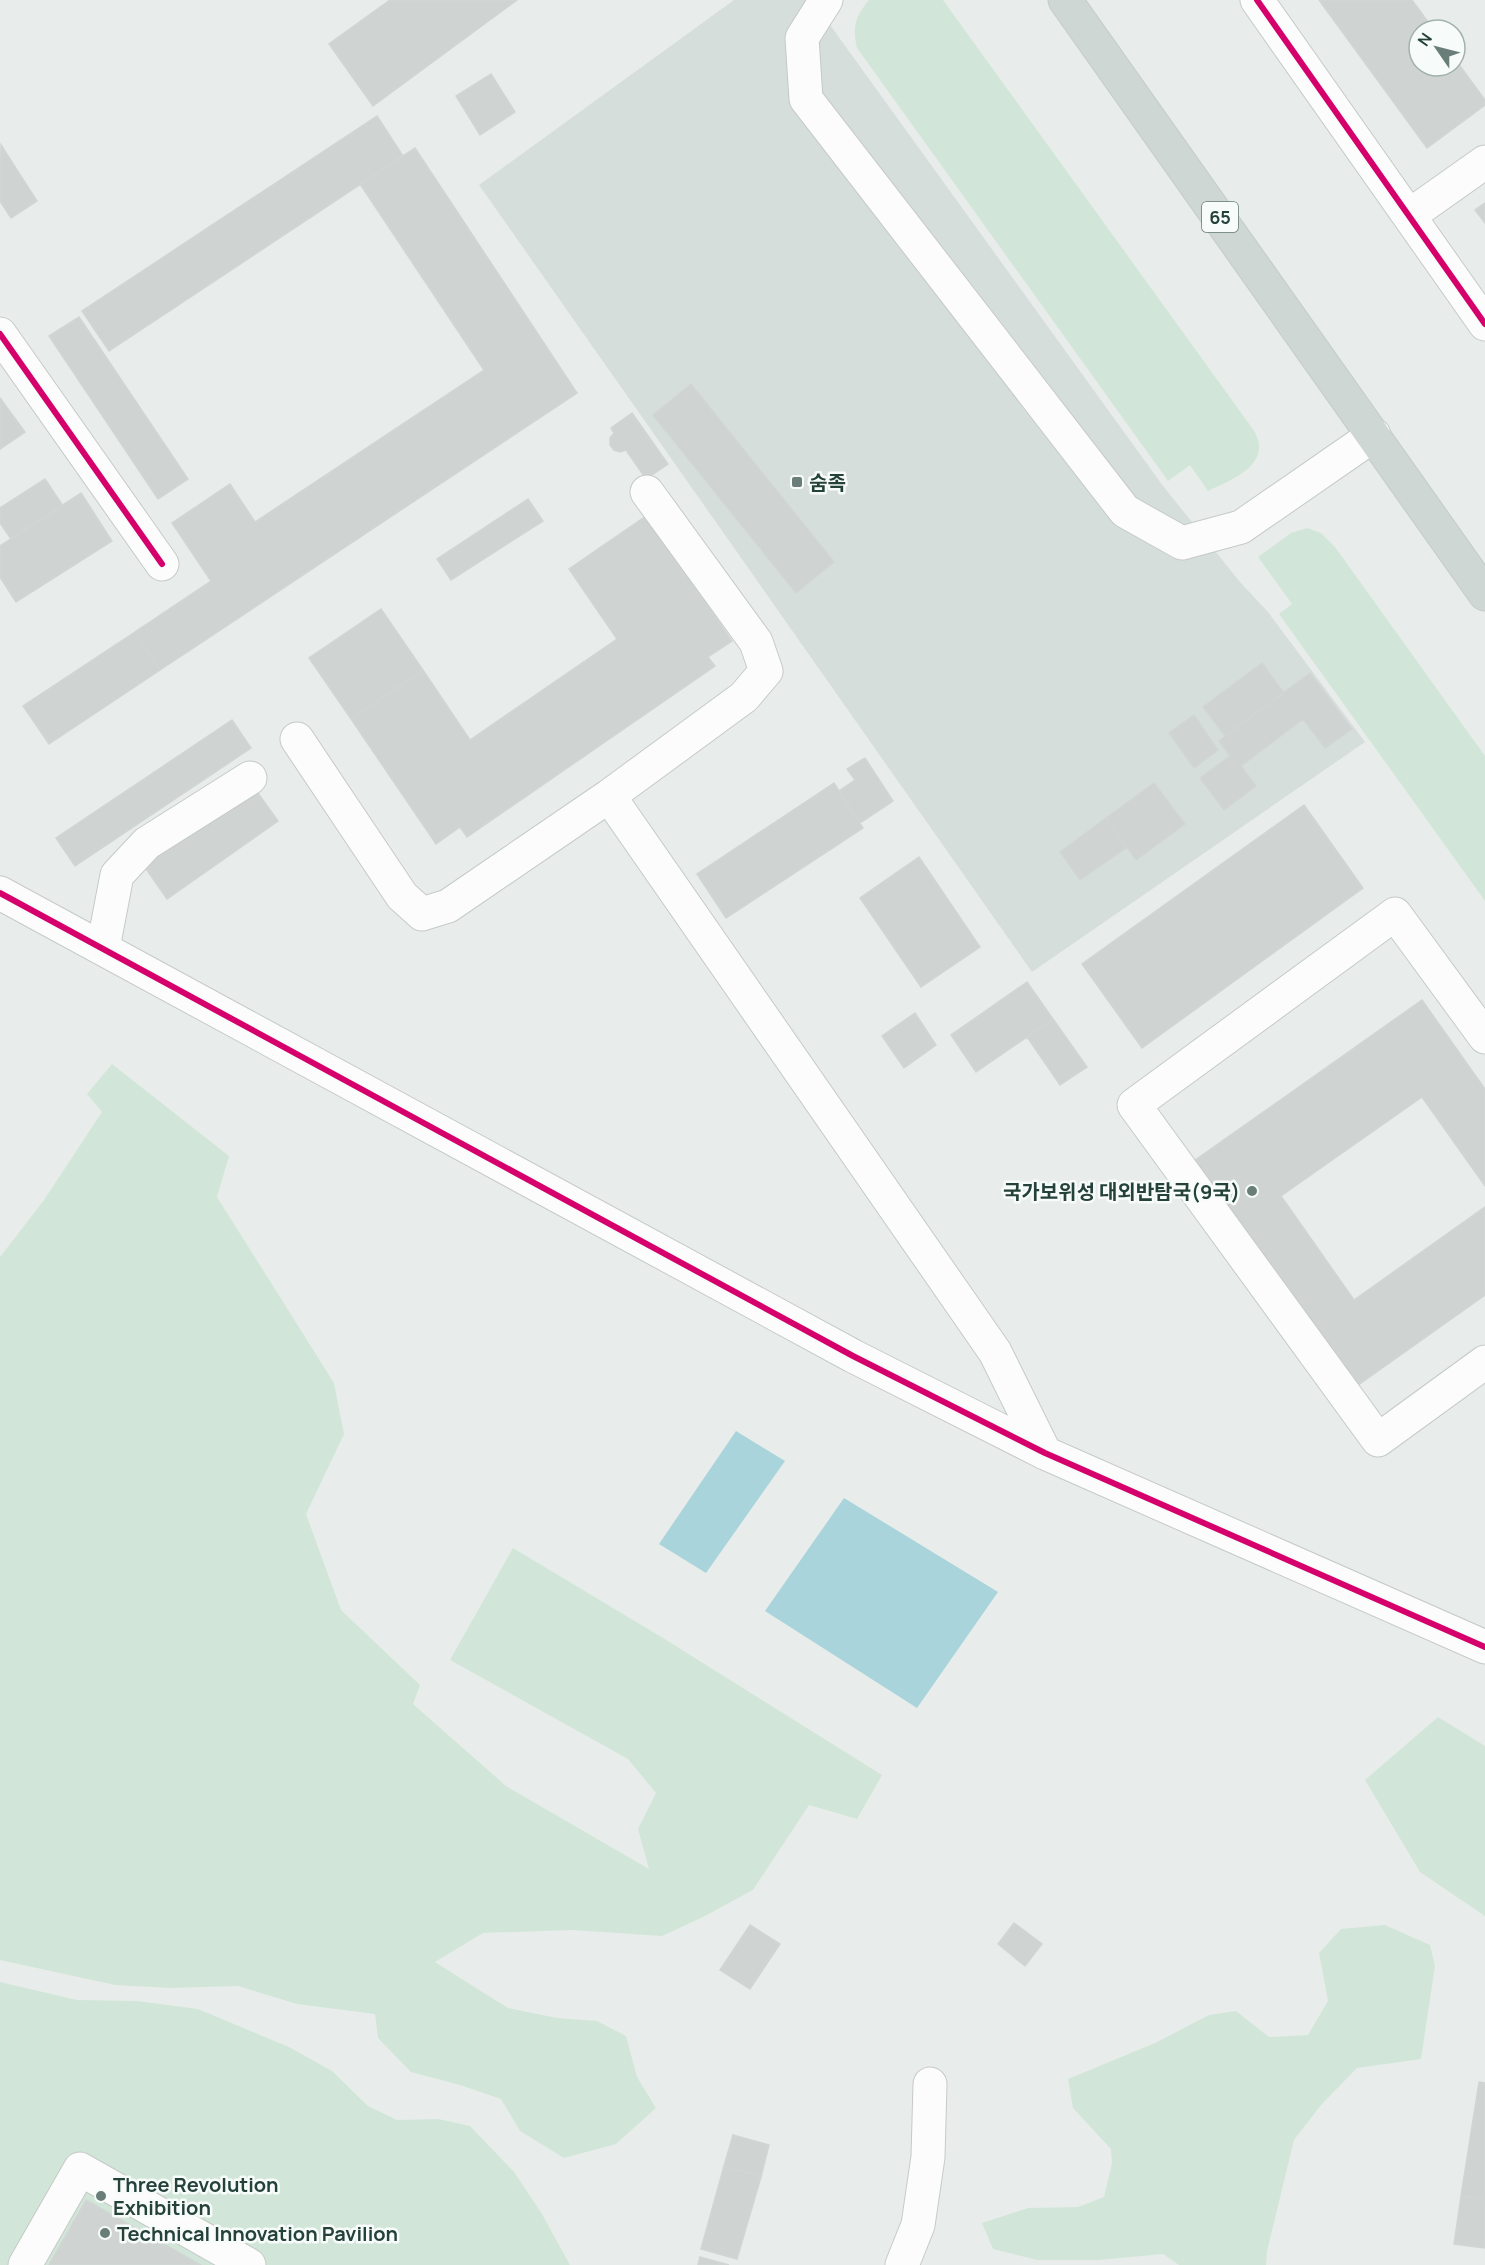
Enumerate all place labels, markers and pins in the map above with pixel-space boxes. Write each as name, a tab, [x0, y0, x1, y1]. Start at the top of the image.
place label: 숨족	[809, 469, 846, 496]
marker: 숨족	[790, 475, 804, 489]
place label: 국가보위성 대외반탐국(9국)	[1003, 1178, 1240, 1205]
marker: 국가보위성 대외반탐국(9국)	[1245, 1184, 1259, 1198]
place label: Three Revolution Exhibition	[113, 2171, 279, 2221]
marker: Three Revolution Exhibition	[94, 2189, 108, 2203]
place label: Technical Innovation Pavilion	[117, 2220, 398, 2247]
marker: Technical Innovation Pavilion	[98, 2226, 112, 2240]

